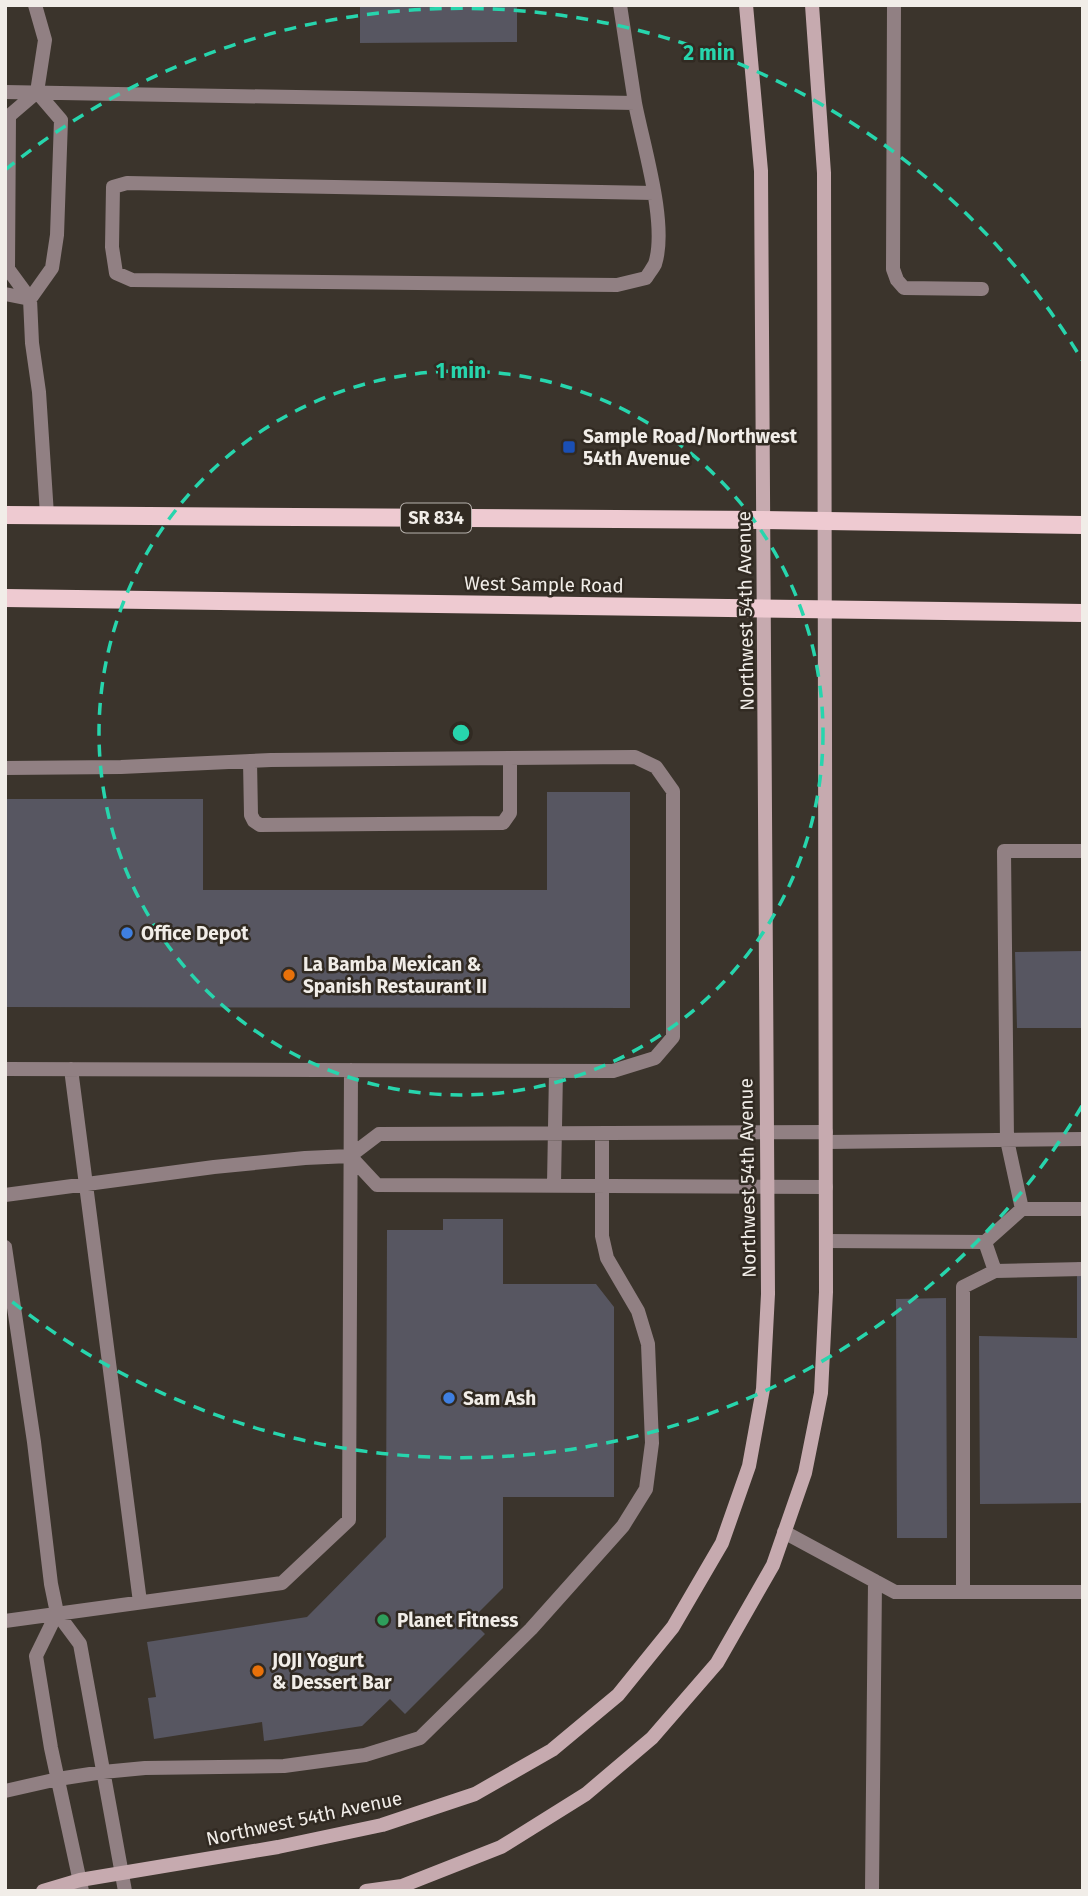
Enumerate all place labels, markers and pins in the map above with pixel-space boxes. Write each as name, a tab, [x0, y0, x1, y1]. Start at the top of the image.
place label: Sample Road/Northwest 54th Avenue	[583, 425, 798, 470]
marker: Sample Road/Northwest 54th Avenue	[561, 439, 577, 455]
centre of rings	[449, 721, 473, 745]
place label: Office Depot	[141, 922, 249, 945]
marker: Office Depot	[119, 925, 135, 941]
place label: La Bamba Mexican & Spanish Restaurant II	[303, 953, 487, 998]
marker: La Bamba Mexican & Spanish Restaurant II	[281, 967, 297, 983]
place label: Sam Ash	[463, 1387, 536, 1410]
marker: Sam Ash	[441, 1390, 457, 1406]
place label: Planet Fitness	[397, 1609, 519, 1632]
marker: Planet Fitness	[375, 1612, 391, 1628]
place label: JOJI Yogurt & Dessert Bar	[271, 1649, 392, 1694]
marker: JOJI Yogurt & Dessert Bar	[250, 1663, 266, 1679]

